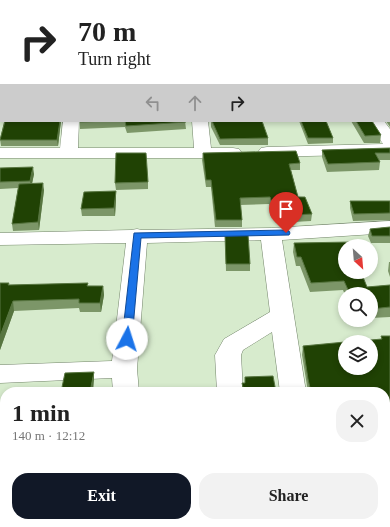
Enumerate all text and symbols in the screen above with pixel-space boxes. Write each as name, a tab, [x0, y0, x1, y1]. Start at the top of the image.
icon: right	[12, 16, 64, 68]
text: 70 m	[78, 16, 136, 47]
text: Turn right	[78, 49, 151, 69]
icon: left	[142, 92, 164, 114]
icon: ahead	[184, 92, 206, 114]
icon: right	[226, 92, 248, 114]
pin	[269, 192, 303, 233]
icon: arrive	[275, 198, 297, 220]
north arrow	[338, 239, 378, 279]
map controls	[338, 239, 378, 375]
button: search	[338, 287, 378, 327]
position arrow	[106, 318, 148, 360]
button: layers	[338, 335, 378, 375]
text: 1 min	[12, 400, 70, 426]
button: close	[336, 400, 378, 442]
text: 140 m · 12:12	[12, 428, 85, 443]
button: Exit	[12, 473, 191, 519]
button: Share	[199, 473, 378, 519]

